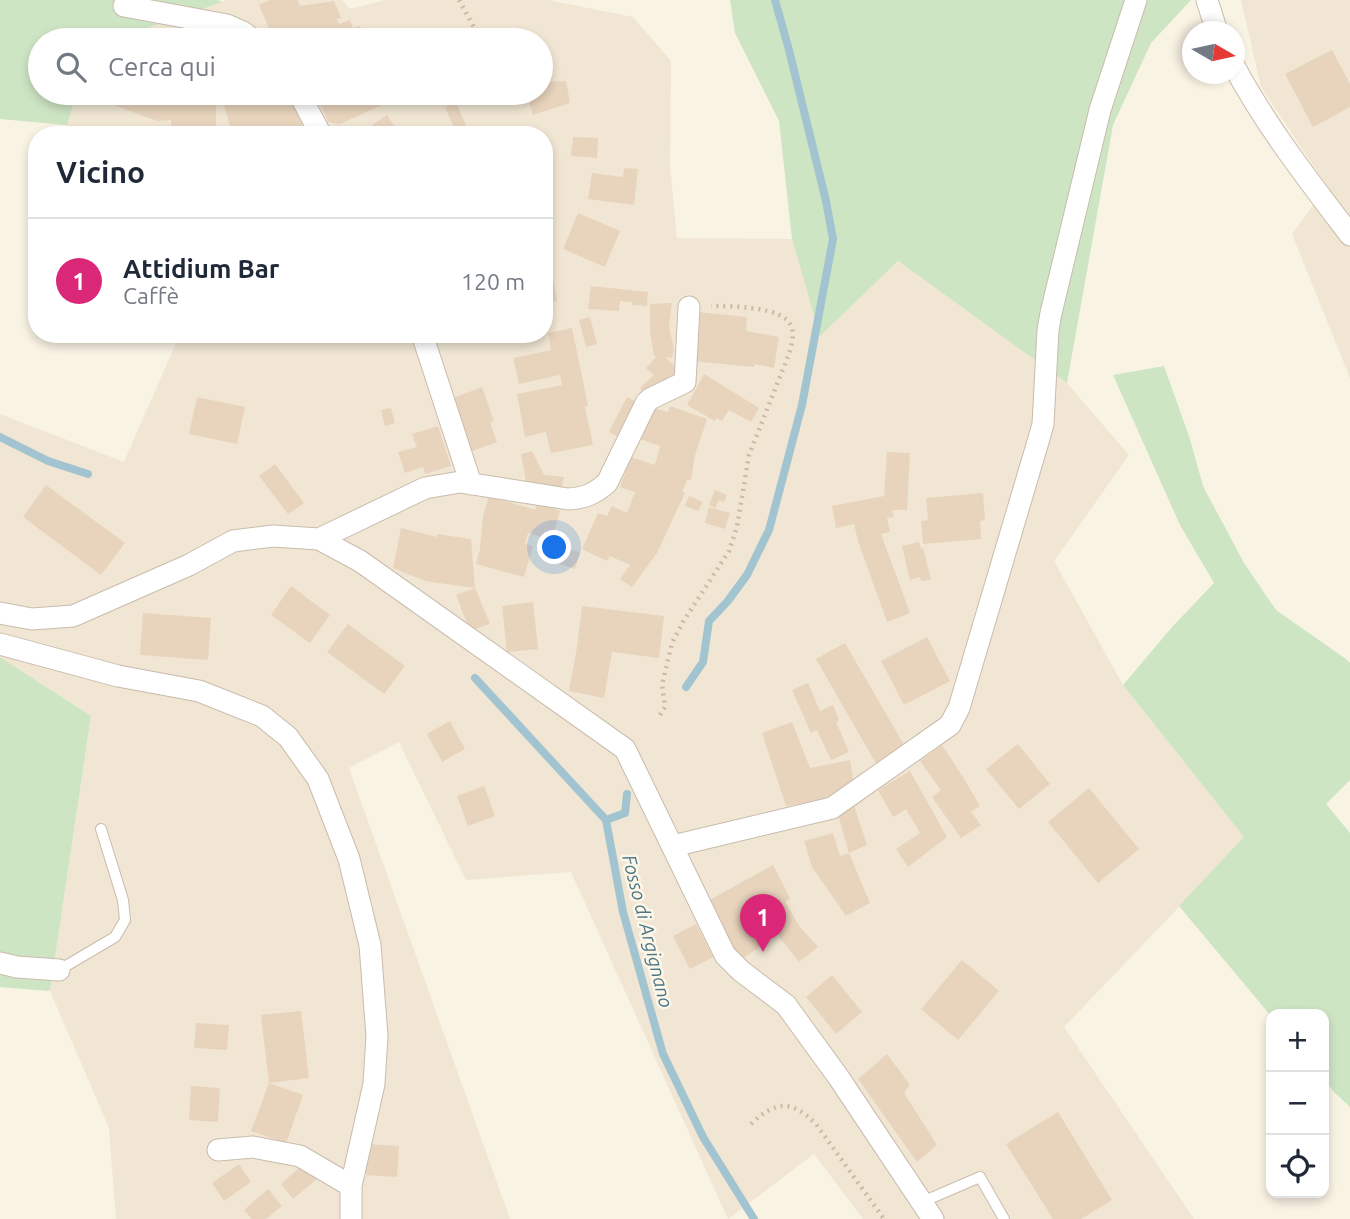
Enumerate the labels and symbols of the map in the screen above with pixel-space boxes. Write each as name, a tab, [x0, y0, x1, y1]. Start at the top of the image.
north arrow	[1182, 21, 1245, 84]
your location	[537, 530, 571, 564]
water label: Fosso di Argignano	[618, 852, 678, 1010]
pin: 1	[740, 894, 786, 952]

